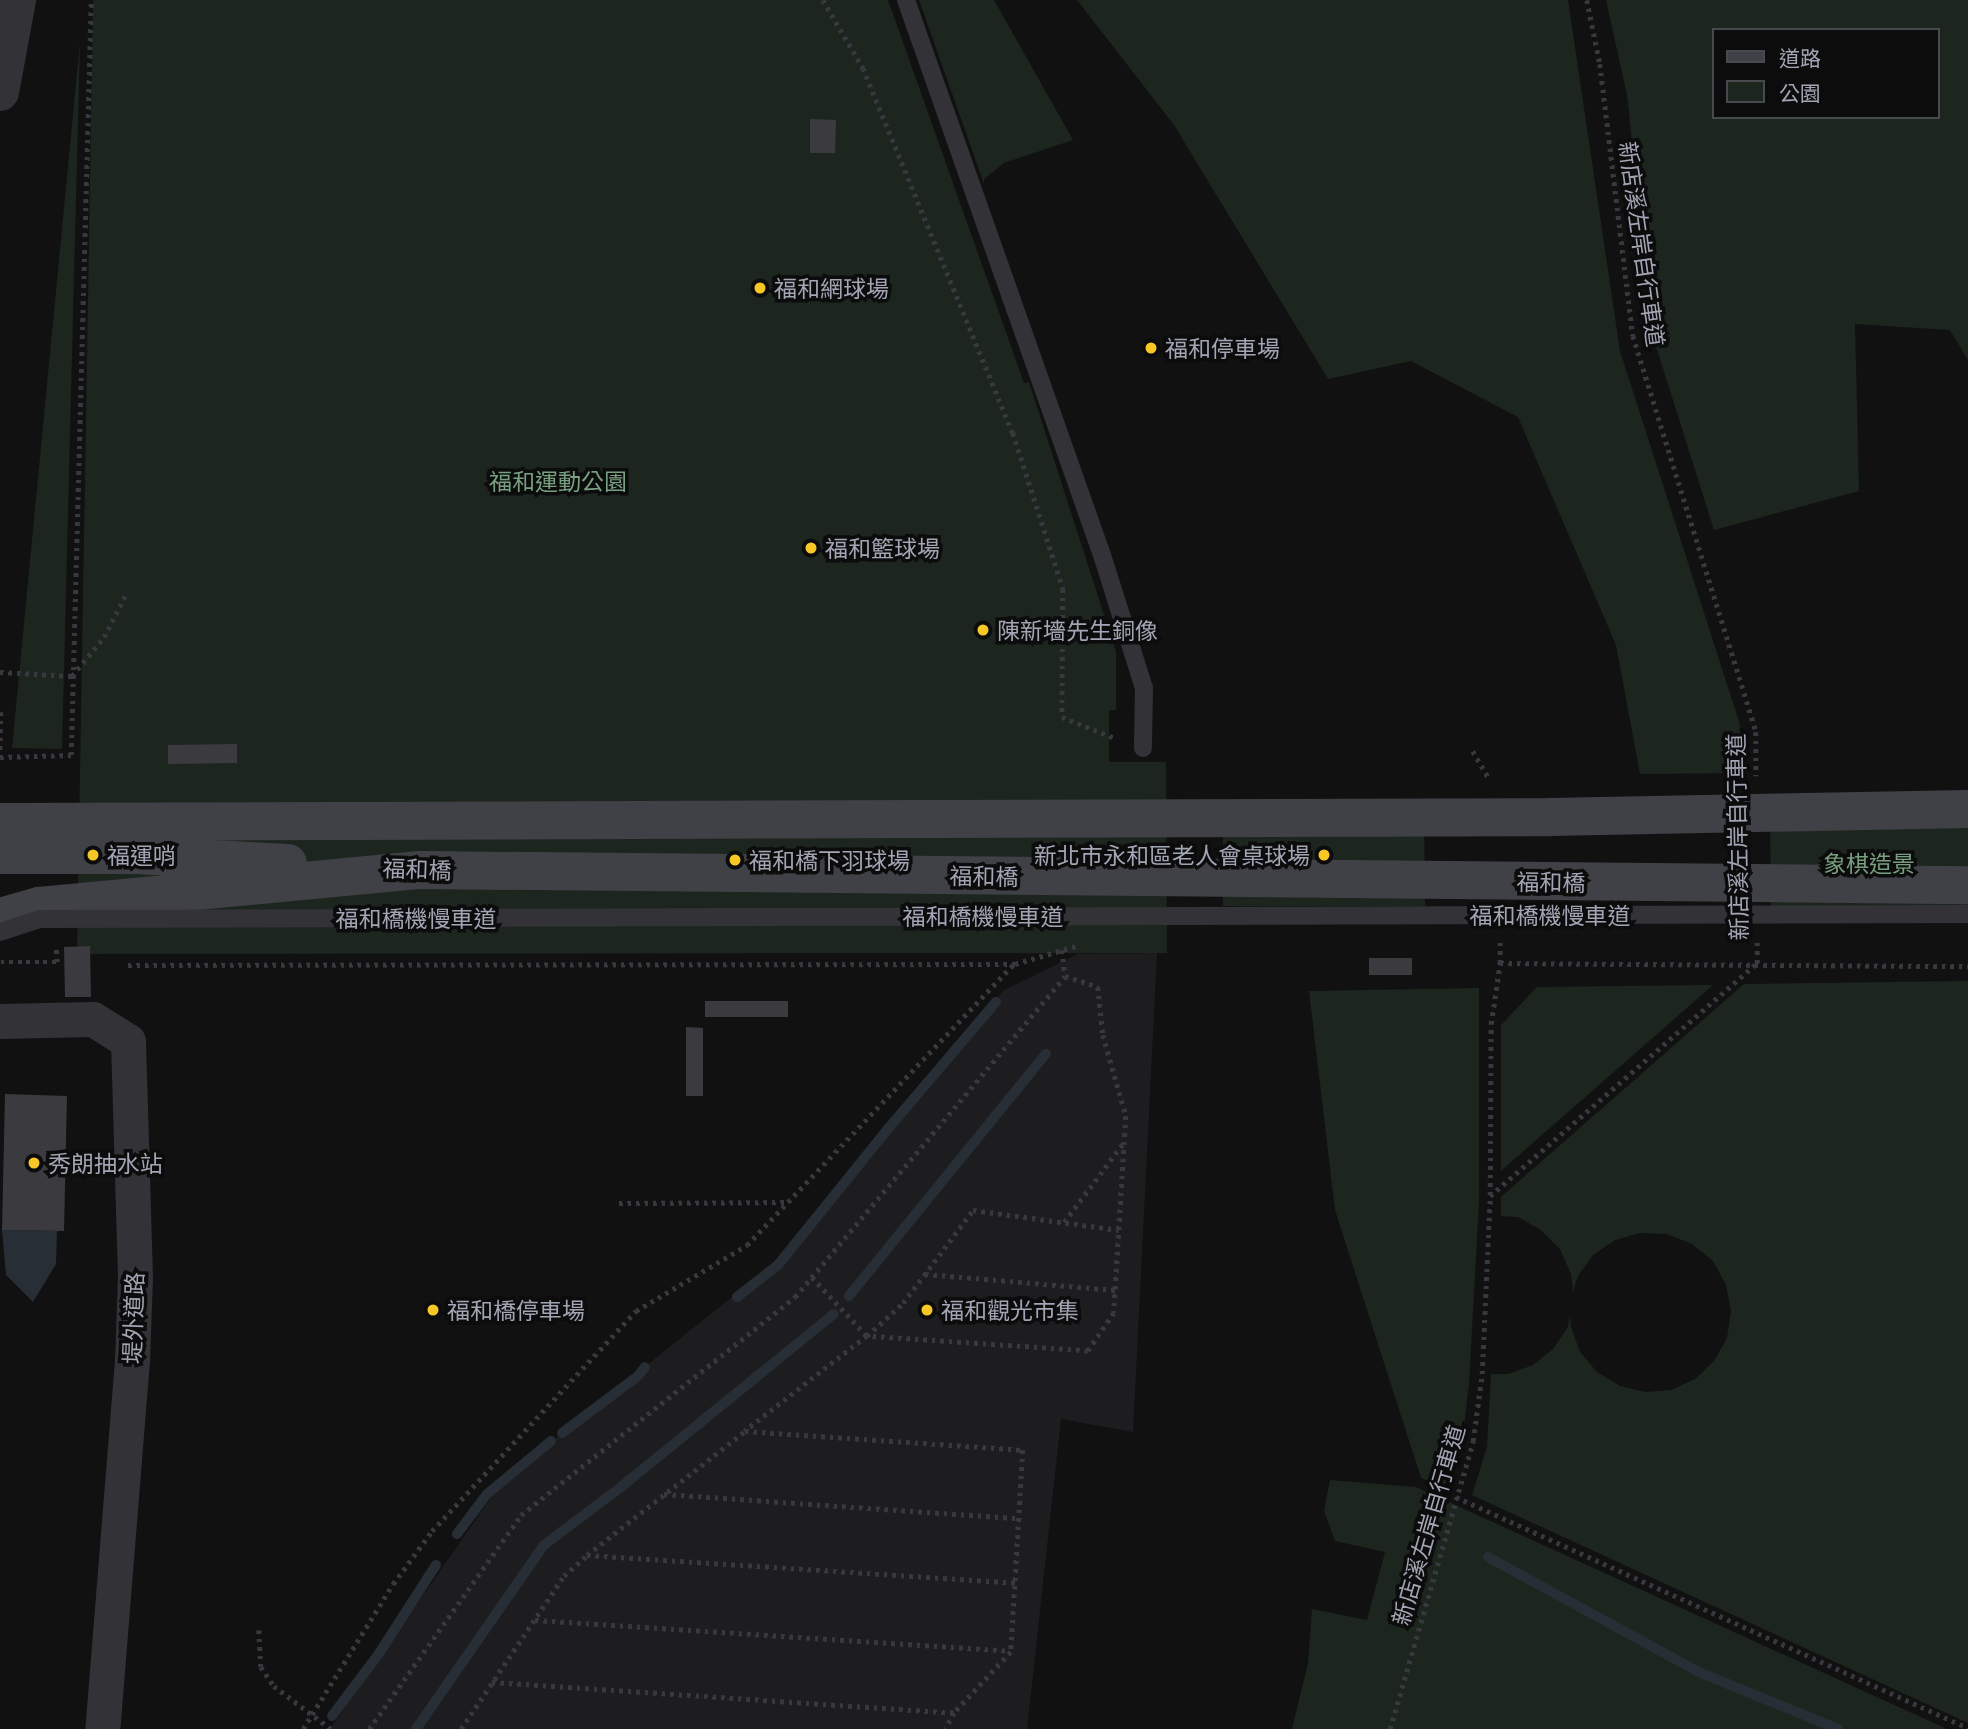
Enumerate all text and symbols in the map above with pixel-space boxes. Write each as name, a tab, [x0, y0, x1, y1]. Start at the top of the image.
legend	[1713, 28, 1940, 119]
text: 道路	[1779, 45, 1821, 70]
text: 公園	[1779, 80, 1821, 105]
street label: 新店溪左岸自行車道	[1614, 140, 1670, 348]
place label: 福和網球場	[774, 274, 889, 302]
marker: 福和網球場	[752, 280, 768, 296]
place label: 福和停車場	[1165, 334, 1280, 362]
marker: 福和停車場	[1143, 340, 1159, 356]
park label: 福和運動公園	[489, 467, 627, 495]
place label: 福和籃球場	[825, 534, 940, 562]
marker: 福和籃球場	[803, 540, 819, 556]
place label: 陳新墻先生銅像	[997, 616, 1158, 644]
marker: 陳新墻先生銅像	[975, 622, 991, 638]
street label: 新店溪左岸自行車道	[1721, 733, 1753, 941]
place label: 福運哨	[107, 841, 176, 869]
place label: 新北市永和區老人會桌球場	[1034, 841, 1310, 869]
place label: 福和橋下羽球場	[749, 846, 910, 874]
marker: 福運哨	[85, 847, 101, 863]
marker: 新北市永和區老人會桌球場	[1316, 847, 1332, 863]
park label: 象棋造景	[1823, 849, 1915, 877]
marker: 福和橋下羽球場	[727, 852, 743, 868]
street label: 福和橋	[382, 854, 452, 884]
street label: 福和橋	[949, 862, 1019, 890]
street label: 福和橋	[1516, 868, 1586, 896]
street label: 福和橋機慢車道	[1470, 901, 1630, 929]
street label: 福和橋機慢車道	[903, 902, 1063, 930]
street label: 福和橋機慢車道	[336, 904, 496, 932]
place label: 秀朗抽水站	[48, 1149, 163, 1177]
marker: 秀朗抽水站	[26, 1155, 42, 1171]
street label: 堤外道路	[118, 1272, 148, 1364]
place label: 福和橋停車場	[447, 1296, 585, 1324]
place label: 福和觀光市集	[941, 1296, 1079, 1324]
marker: 福和橋停車場	[425, 1302, 441, 1318]
marker: 福和觀光市集	[919, 1302, 935, 1318]
street label: 新店溪左岸自行車道	[1386, 1422, 1470, 1628]

